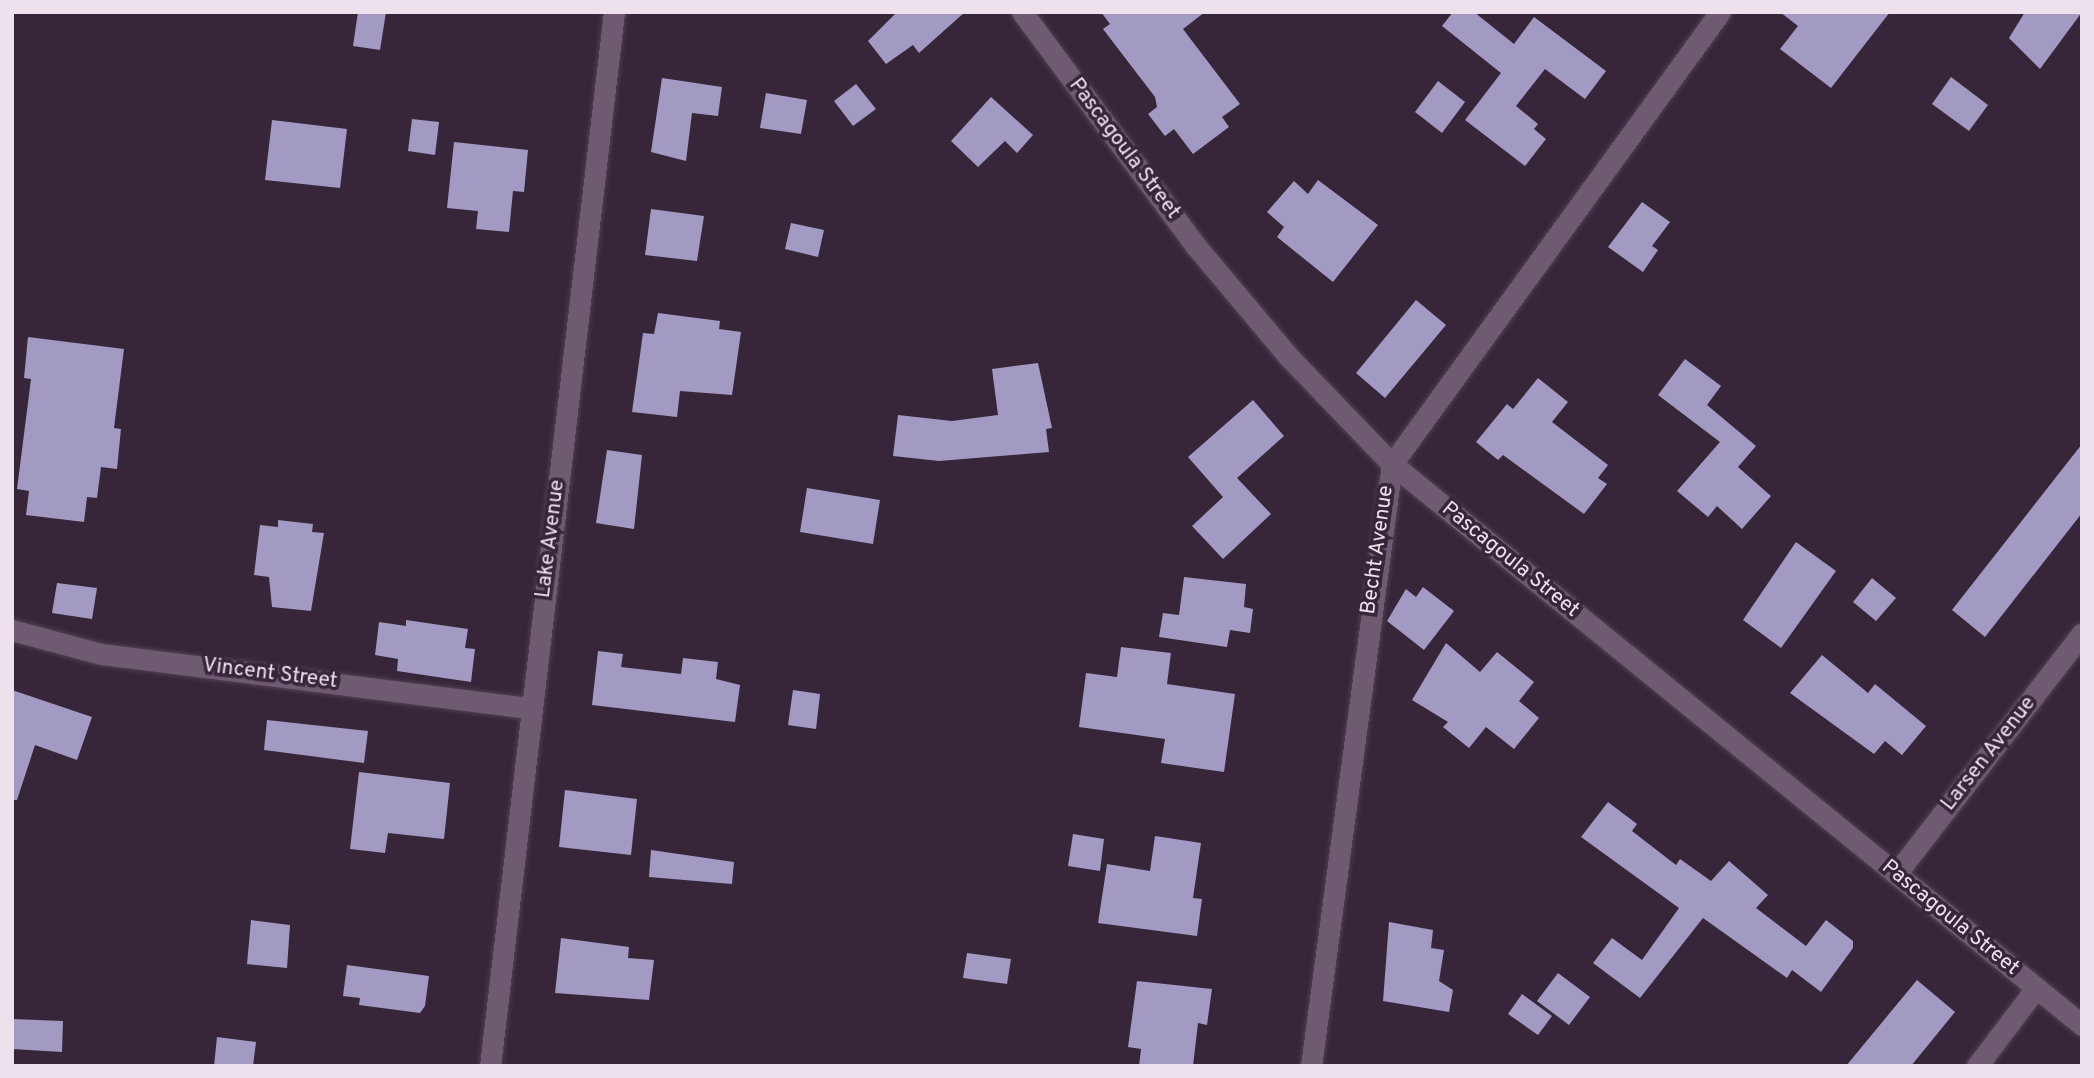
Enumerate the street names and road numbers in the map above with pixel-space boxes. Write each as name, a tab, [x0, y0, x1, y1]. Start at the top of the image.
street label: Pascagoula Street	[1063, 74, 1185, 224]
street label: Lake Avenue	[531, 478, 571, 600]
street label: Becht Avenue	[1356, 484, 1400, 616]
street label: Pascagoula Street	[1436, 497, 1584, 623]
street label: Vincent Street	[201, 653, 339, 695]
street label: Larsen Avenue	[1936, 691, 2042, 817]
street label: Pascagoula Street	[1876, 855, 2024, 981]

